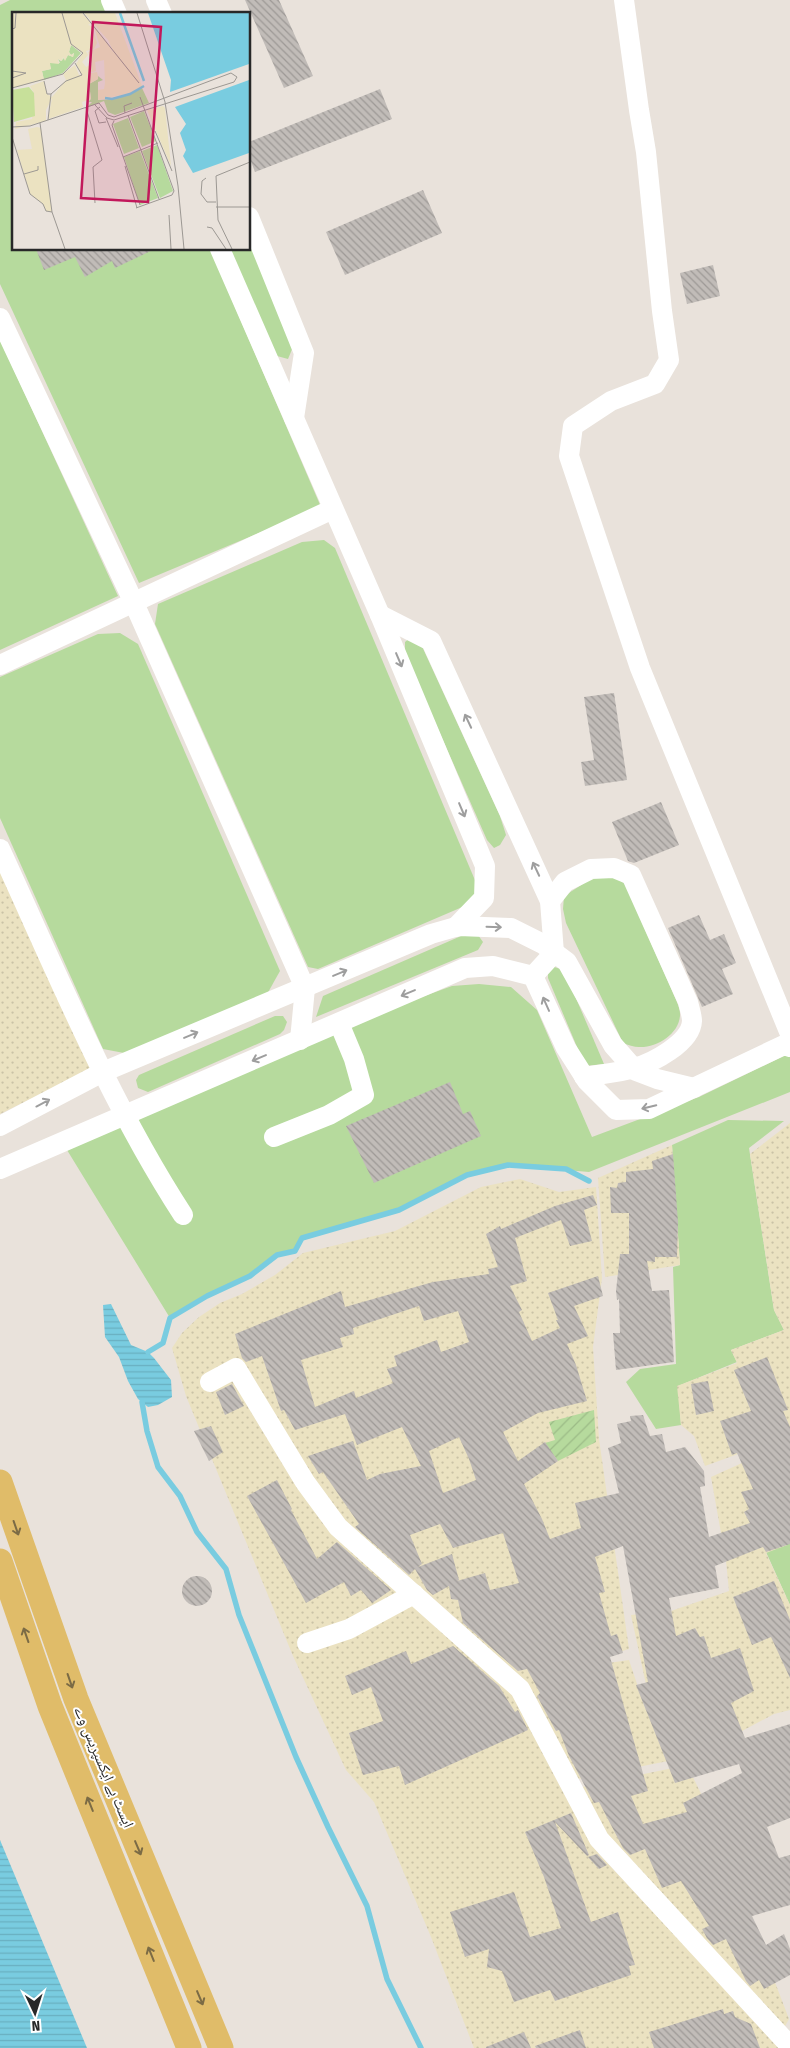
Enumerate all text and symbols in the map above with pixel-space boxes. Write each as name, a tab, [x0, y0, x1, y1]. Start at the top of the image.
inset map	[12, 12, 250, 250]
one-way arrow	[394, 652, 404, 667]
one-way arrow	[463, 714, 472, 729]
one-way arrow	[457, 802, 467, 817]
one-way arrow	[530, 862, 540, 877]
one-way arrow	[486, 922, 502, 931]
one-way arrow	[333, 967, 348, 976]
one-way arrow	[401, 989, 416, 999]
one-way arrow	[540, 997, 550, 1012]
one-way arrow	[183, 1030, 198, 1040]
one-way arrow	[252, 1053, 267, 1063]
one-way arrow	[35, 1098, 50, 1107]
one-way arrow	[642, 1103, 658, 1112]
one-way arrow	[12, 1520, 21, 1535]
one-way arrow	[21, 1628, 30, 1644]
one-way arrow	[66, 1673, 75, 1689]
street label: ایسٹ بے ایکسپریس وے	[69, 1704, 138, 1831]
one-way arrow	[85, 1796, 94, 1812]
one-way arrow	[134, 1840, 143, 1855]
one-way arrow	[146, 1947, 155, 1962]
north arrow	[10, 1988, 60, 2038]
one-way arrow	[196, 1990, 205, 2005]
text: N	[31, 2017, 41, 2034]

